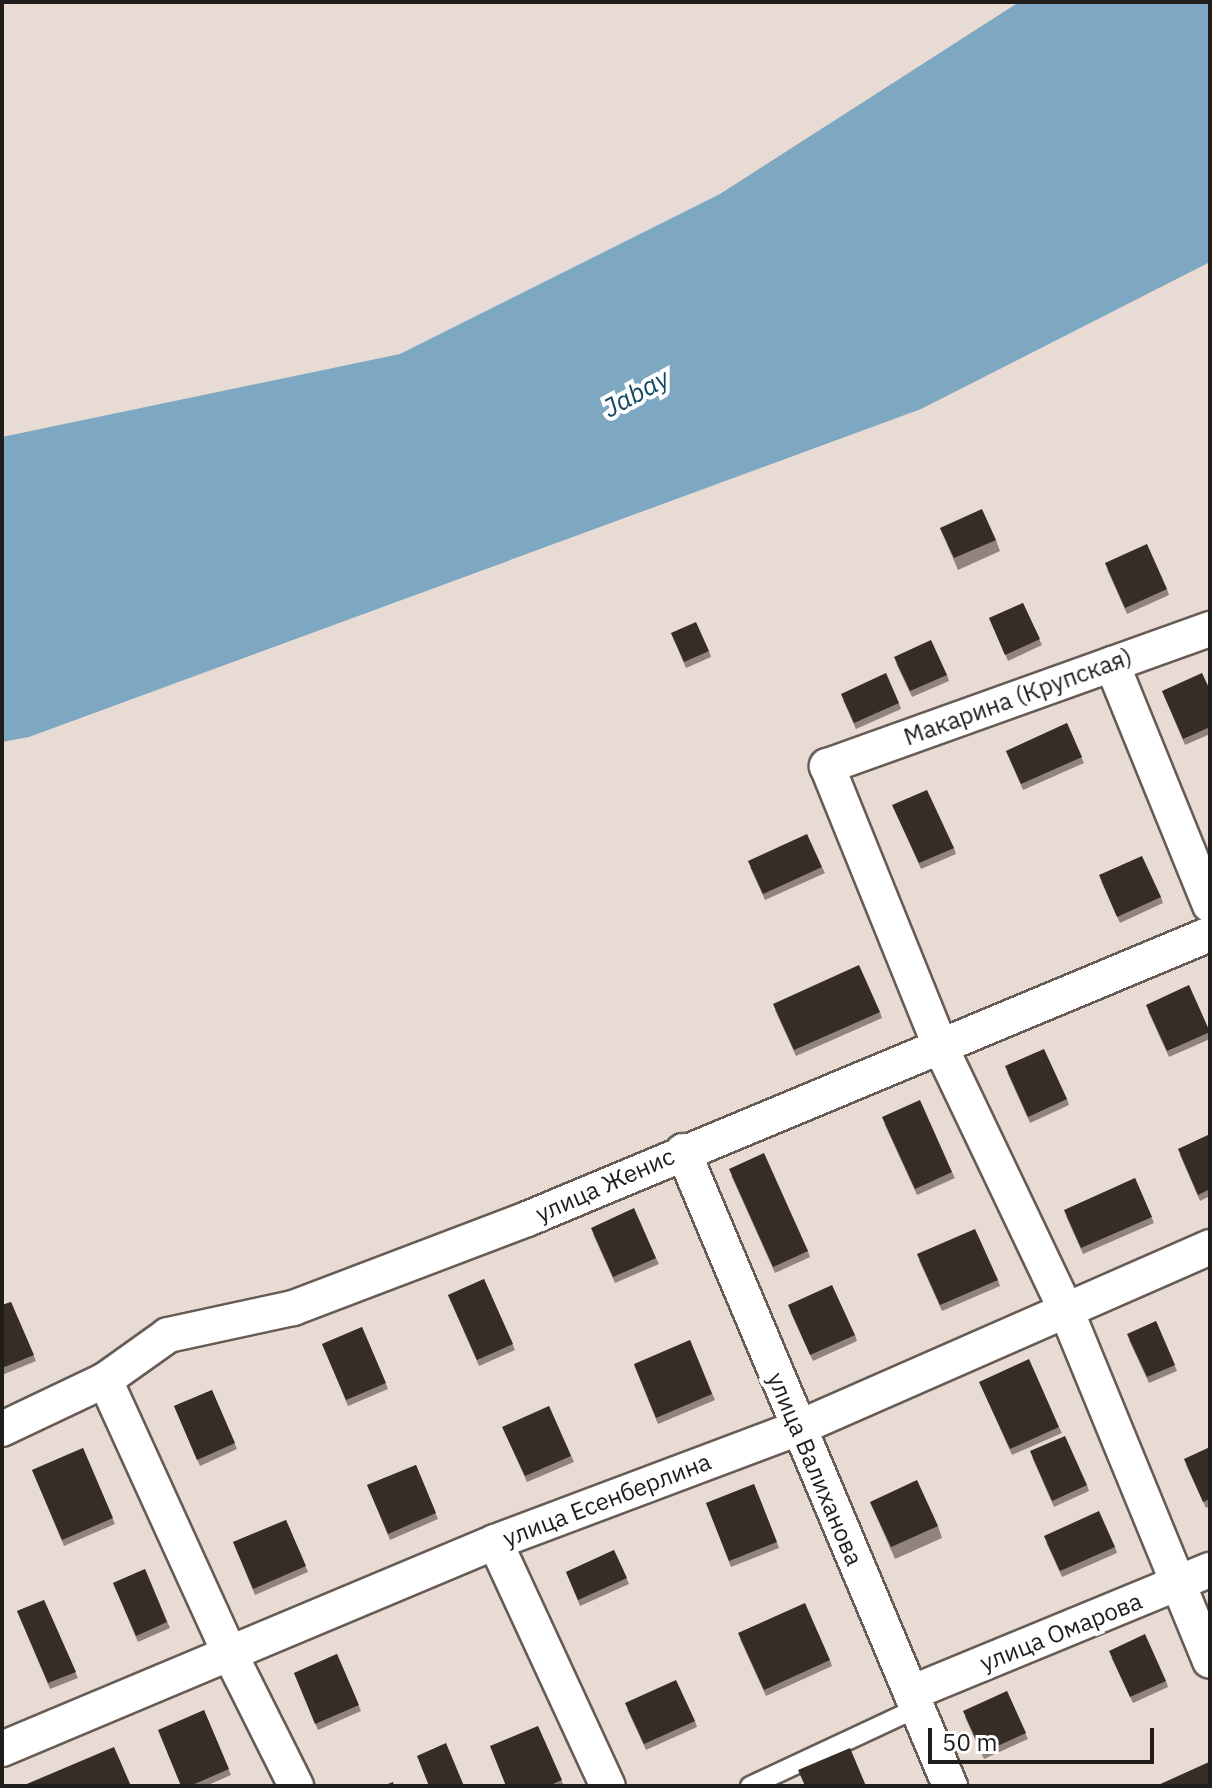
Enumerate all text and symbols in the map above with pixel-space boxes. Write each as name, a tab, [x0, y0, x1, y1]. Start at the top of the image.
water label: Jabay	[598, 362, 674, 424]
street label: Макарина (Крупская)	[900, 642, 1136, 752]
street label: улица Женис	[531, 1142, 679, 1228]
street label: улица Валиханова	[761, 1368, 869, 1570]
street label: улица Есенберлина	[499, 1447, 715, 1553]
street label: улица Омарова	[976, 1586, 1146, 1678]
scale bar	[932, 1712, 1158, 1762]
text: 50 m	[942, 1726, 997, 1758]

